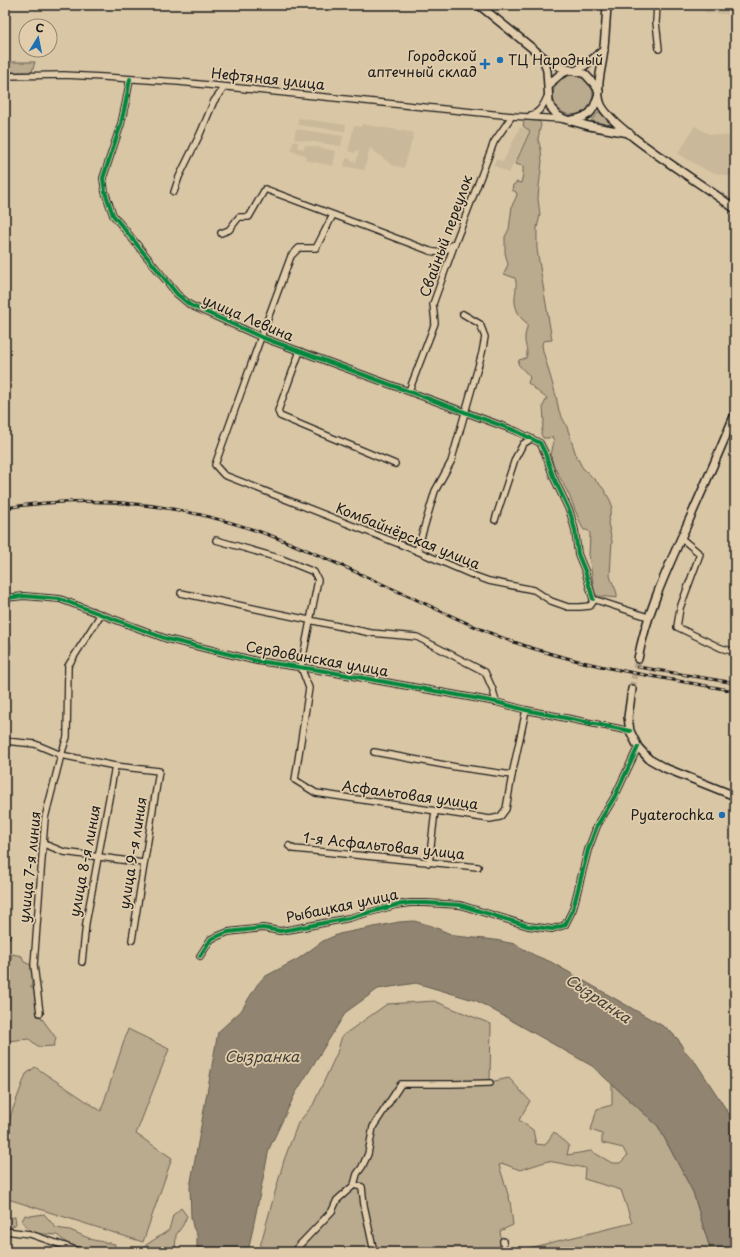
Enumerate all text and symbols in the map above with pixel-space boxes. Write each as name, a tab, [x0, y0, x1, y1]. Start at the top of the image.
north arrow	[18, 18, 58, 58]
text: С	[34, 19, 45, 37]
place label: Городской аптечный склад	[368, 45, 477, 82]
place label: ТЦ Народный	[508, 49, 603, 70]
marker: ТЦ Народный	[495, 55, 505, 65]
marker: Городской аптечный склад	[480, 59, 490, 69]
street label: Нефтяная улица	[210, 62, 326, 95]
street label: Свайный переулок	[414, 171, 478, 300]
street label: улица Левина	[199, 289, 297, 346]
street label: Комбайнёрская улица	[333, 497, 484, 574]
street label: Сердовинская улица	[244, 636, 390, 681]
street label: Асфальтовая улица	[341, 775, 480, 814]
street label: улица 9-я линия	[113, 795, 152, 911]
street label: улица 8-я линия	[63, 803, 106, 919]
place label: Pyaterochka	[630, 804, 714, 825]
street label: улица 7-я линия	[13, 810, 46, 924]
marker: Pyaterochka	[717, 810, 727, 820]
street label: 1-я Асфальтовая улица	[302, 827, 466, 864]
street label: Рыбацкая улица	[284, 883, 400, 928]
water label: Сызранка	[561, 967, 637, 1029]
water label: Сызранка	[225, 1044, 300, 1067]

